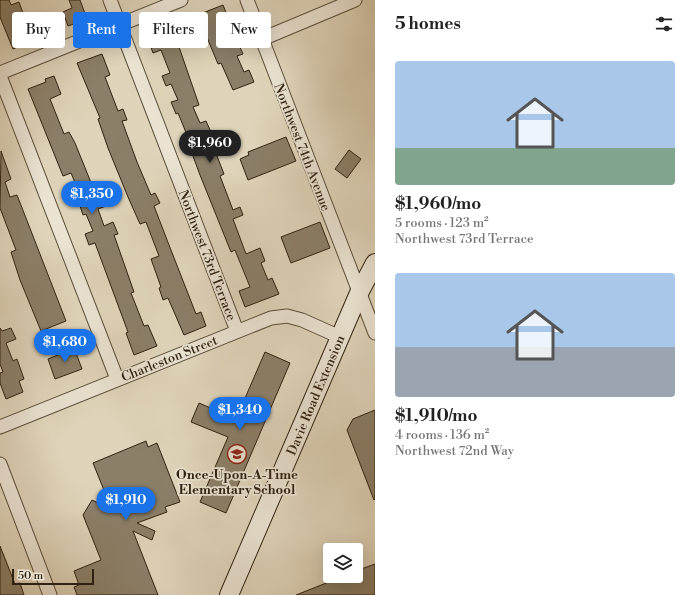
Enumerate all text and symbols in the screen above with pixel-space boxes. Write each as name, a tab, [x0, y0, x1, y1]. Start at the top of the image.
chip: Buy	[12, 12, 65, 48]
chip: Rent	[73, 12, 131, 48]
chip: Filters	[139, 12, 208, 48]
chip: New	[216, 12, 271, 48]
text: 5 homes	[395, 13, 461, 35]
icon: filters	[653, 13, 675, 35]
street label: Northwest 74th Avenue	[270, 81, 334, 214]
icon: home	[499, 87, 571, 159]
pin: $1,960	[177, 130, 243, 164]
text: $1,960	[188, 135, 232, 151]
pin: $1,350	[59, 181, 125, 215]
text: $1,350	[70, 186, 114, 202]
street label: Northwest 73rd Terrace	[175, 188, 240, 323]
text: $1,960/mo	[395, 193, 481, 215]
text: 5 rooms · 123 m²	[395, 215, 489, 231]
text: Northwest 73rd Terrace	[395, 231, 534, 247]
icon: home	[499, 299, 571, 371]
pin: $1,680	[32, 329, 98, 363]
street label: Charleston Street	[119, 332, 220, 386]
street label: Davie Road Extension	[283, 333, 349, 458]
text: $1,680	[43, 334, 87, 350]
pin: $1,340	[207, 397, 273, 431]
text: $1,340	[218, 402, 262, 418]
text: $1,910/mo	[395, 405, 477, 427]
text: 4 rooms · 136 m²	[395, 427, 489, 443]
school or university icon: Once-Upon-A-Time Elementary School	[226, 443, 248, 465]
text: Northwest 72nd Way	[395, 443, 514, 459]
place label: Once-Upon-A-Time Elementary School	[176, 467, 298, 498]
pin: $1,910	[93, 487, 159, 521]
text: $1,910	[105, 492, 147, 508]
map controls	[323, 543, 363, 583]
button: layers	[323, 543, 363, 583]
scale bar	[12, 567, 94, 586]
text: 50 m	[18, 569, 43, 583]

